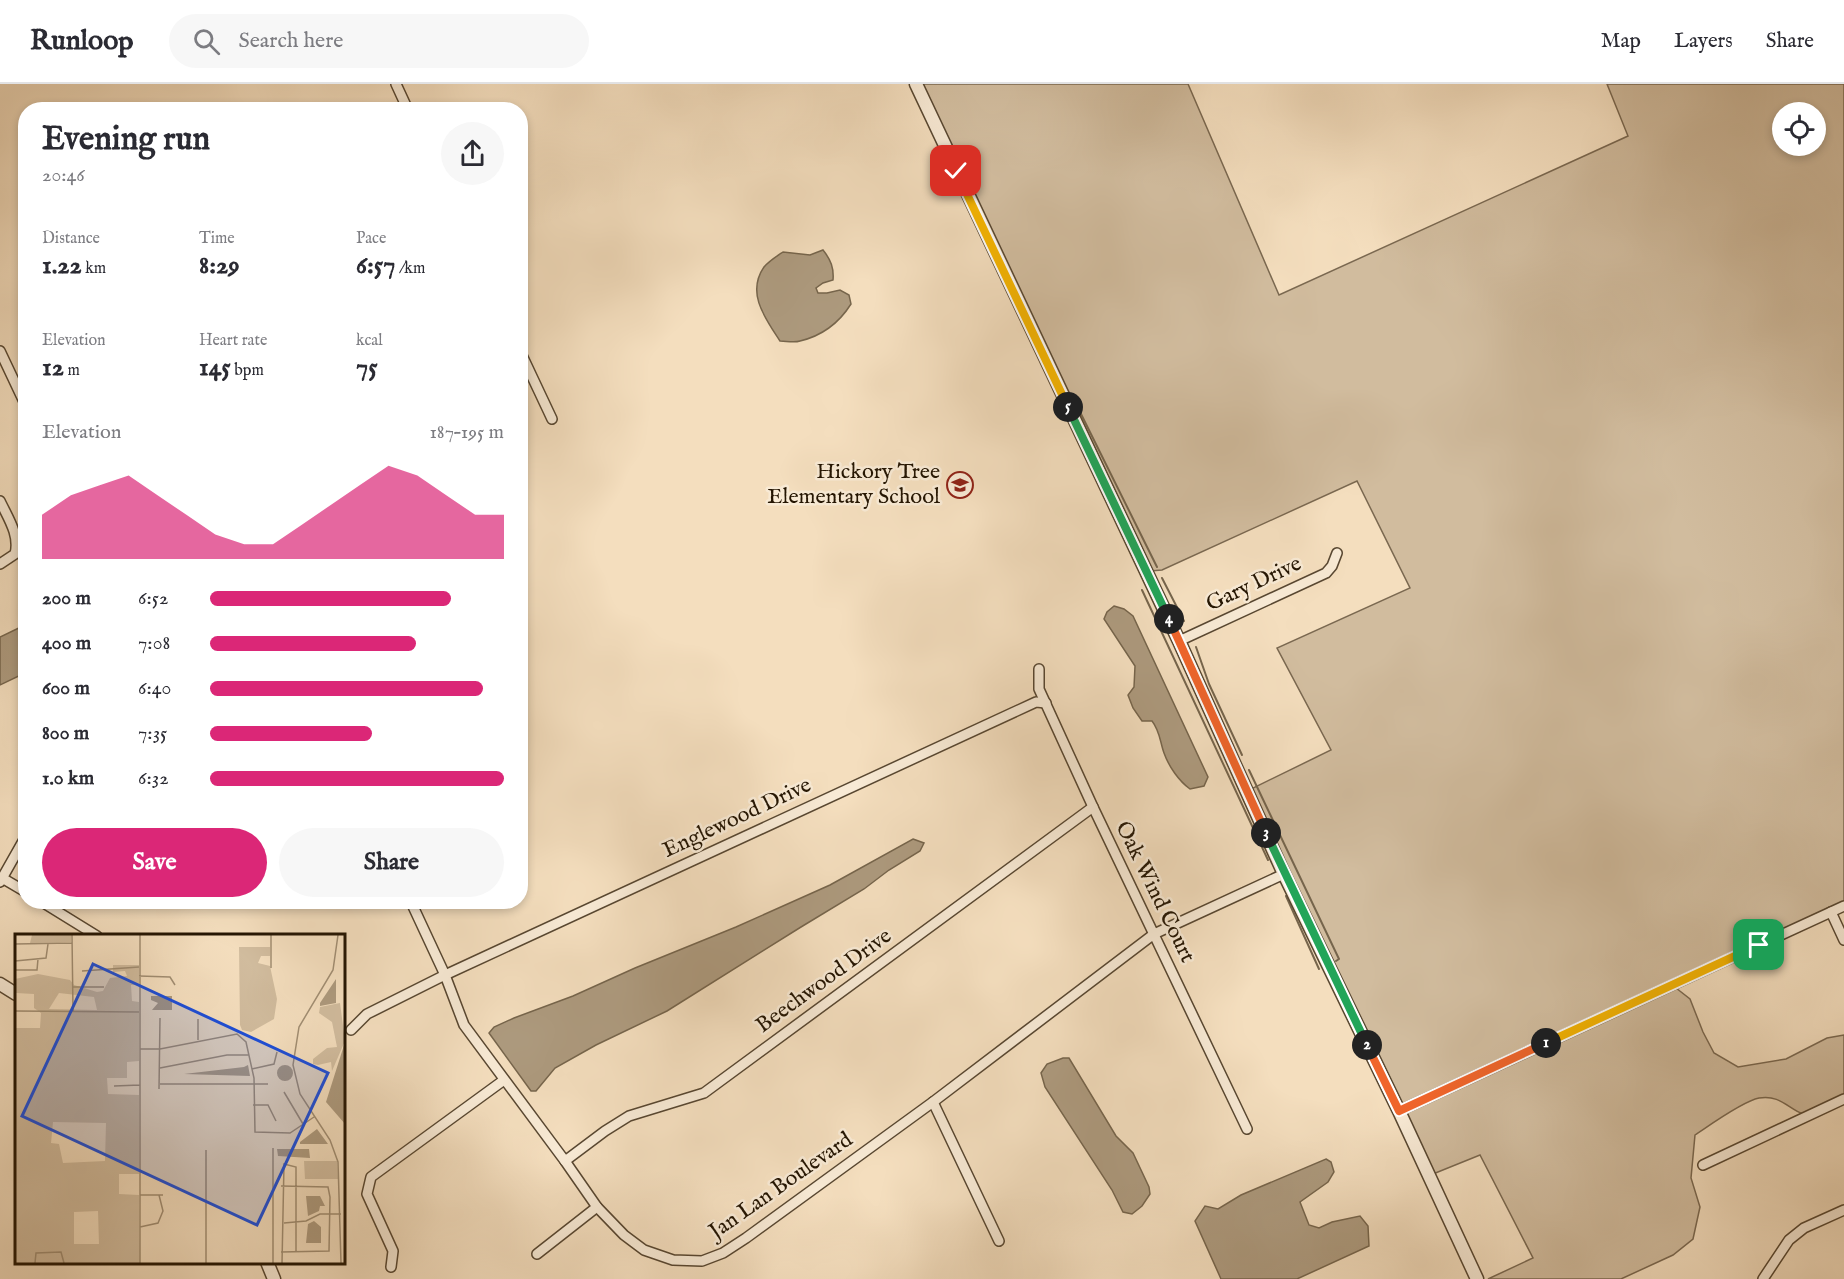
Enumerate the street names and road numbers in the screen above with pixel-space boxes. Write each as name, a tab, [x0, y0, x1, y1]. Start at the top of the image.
street label: Gary Drive	[1202, 550, 1306, 618]
street label: Englewood Drive	[658, 771, 816, 865]
street label: Oak Wind Court	[1109, 817, 1202, 968]
street label: Beechwood Drive	[751, 922, 897, 1040]
street label: Jan Lan Boulevard	[701, 1126, 858, 1248]

